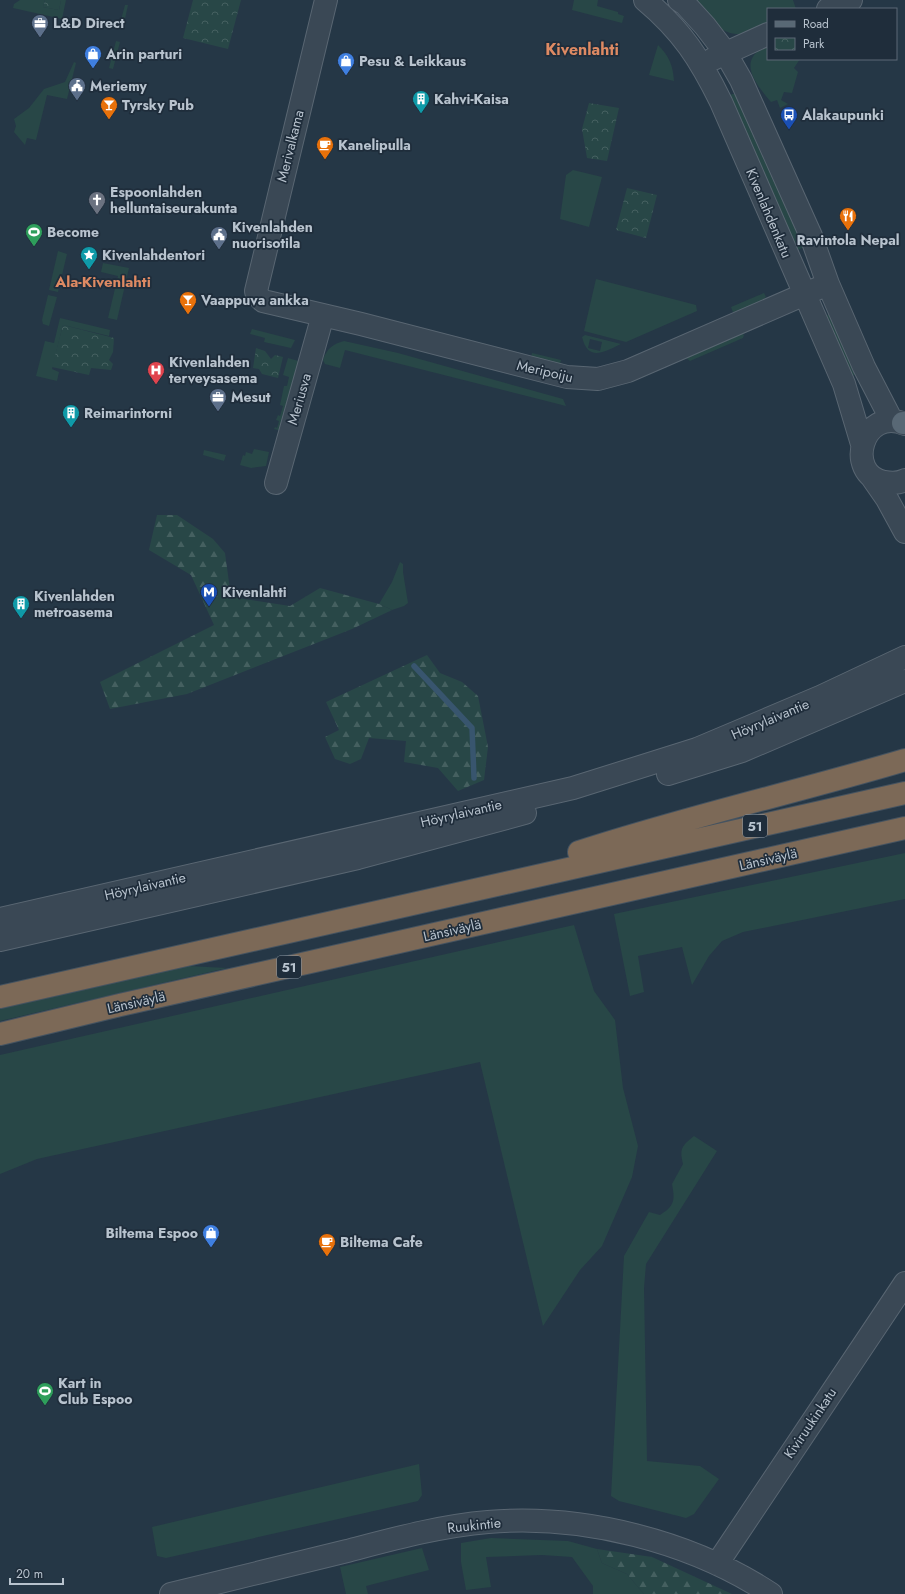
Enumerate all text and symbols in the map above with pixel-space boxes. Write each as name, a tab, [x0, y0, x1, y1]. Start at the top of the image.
legend	[767, 8, 897, 60]
office icon: L&D Direct	[30, 13, 50, 38]
place label: L&D Direct	[53, 13, 125, 33]
text: Road	[803, 15, 829, 33]
text: Park	[803, 35, 825, 53]
district label: Kivenlahti	[545, 38, 619, 61]
shop icon: Arin parturi	[83, 44, 103, 69]
place label: Arin parturi	[105, 44, 182, 64]
shop icon: Pesu & Leikkaus	[336, 51, 356, 76]
place label: Pesu & Leikkaus	[359, 51, 467, 71]
public building icon: Meriemy	[67, 76, 87, 101]
place label: Meriemy	[90, 76, 148, 96]
building icon: Kahvi-Kaisa	[411, 89, 431, 114]
place label: Kahvi-Kaisa	[434, 89, 509, 109]
bar icon: Tyrsky Pub	[99, 95, 119, 120]
place label: Tyrsky Pub	[122, 95, 194, 115]
bus stop icon: Alakaupunki	[779, 105, 799, 130]
place label: Alakaupunki	[801, 105, 884, 125]
street label: Merivalkama	[271, 108, 309, 184]
cafe icon: Kanelipulla	[315, 135, 335, 160]
place label: Kanelipulla	[338, 135, 411, 155]
street label: Kivenlahdenkatu	[741, 165, 797, 261]
place label: Espoonlahden helluntaiseurakunta	[110, 182, 237, 218]
church icon: Espoonlahden helluntaiseurakunta	[87, 190, 107, 215]
restaurant icon: Ravintola Nepal	[838, 206, 858, 231]
place label: Kivenlahden nuorisotila	[232, 217, 313, 253]
sports icon: Become	[24, 222, 44, 247]
place label: Become	[47, 222, 99, 242]
public building icon: Kivenlahden nuorisotila	[209, 225, 229, 250]
place label: Ravintola Nepal	[796, 230, 900, 250]
place icon: Kivenlahdentori	[79, 245, 99, 270]
place label: Kivenlahdentori	[102, 245, 205, 265]
district label: Ala-Kivenlahti	[54, 271, 151, 293]
bar icon: Vaappuva ankka	[178, 290, 198, 315]
place label: Vaappuva ankka	[200, 290, 309, 310]
place label: Kivenlahden terveysasema	[169, 352, 257, 388]
street label: Meripoiju	[515, 355, 575, 387]
hospital icon: Kivenlahden terveysasema	[146, 360, 166, 385]
street label: Meriusva	[282, 371, 316, 427]
office icon: Mesut	[208, 387, 228, 412]
place label: Mesut	[231, 387, 271, 407]
building icon: Reimarintorni	[61, 403, 81, 428]
place label: Reimarintorni	[84, 403, 172, 423]
metro station icon: Kivenlahti	[199, 582, 219, 607]
place label: Kivenlahti	[222, 582, 287, 602]
place label: Kivenlahden metroasema	[34, 586, 115, 622]
building icon: Kivenlahden metroasema	[11, 594, 31, 619]
street label: Höyrylaivantie	[728, 694, 812, 744]
street label: Höyrylaivantie	[418, 794, 504, 832]
road number: 51	[743, 815, 767, 837]
street label: Länsiväylä	[737, 843, 799, 875]
street label: Höyrylaivantie	[102, 867, 188, 905]
street label: Länsiväylä	[421, 914, 483, 946]
road number: 51	[277, 956, 301, 978]
street label: Länsiväylä	[105, 986, 167, 1018]
place label: Biltema Espoo	[105, 1223, 198, 1243]
shop icon: Biltema Espoo	[201, 1223, 221, 1248]
cafe icon: Biltema Cafe	[317, 1232, 337, 1257]
place label: Biltema Cafe	[340, 1232, 423, 1252]
place label: Kart in Club Espoo	[58, 1373, 132, 1409]
sports icon: Kart in Club Espoo	[35, 1381, 55, 1406]
street label: Kiviruukinkatu	[779, 1384, 841, 1462]
street label: Ruukintie	[446, 1512, 502, 1538]
scale bar	[10, 1560, 63, 1586]
text: 20 m	[16, 1565, 43, 1583]

